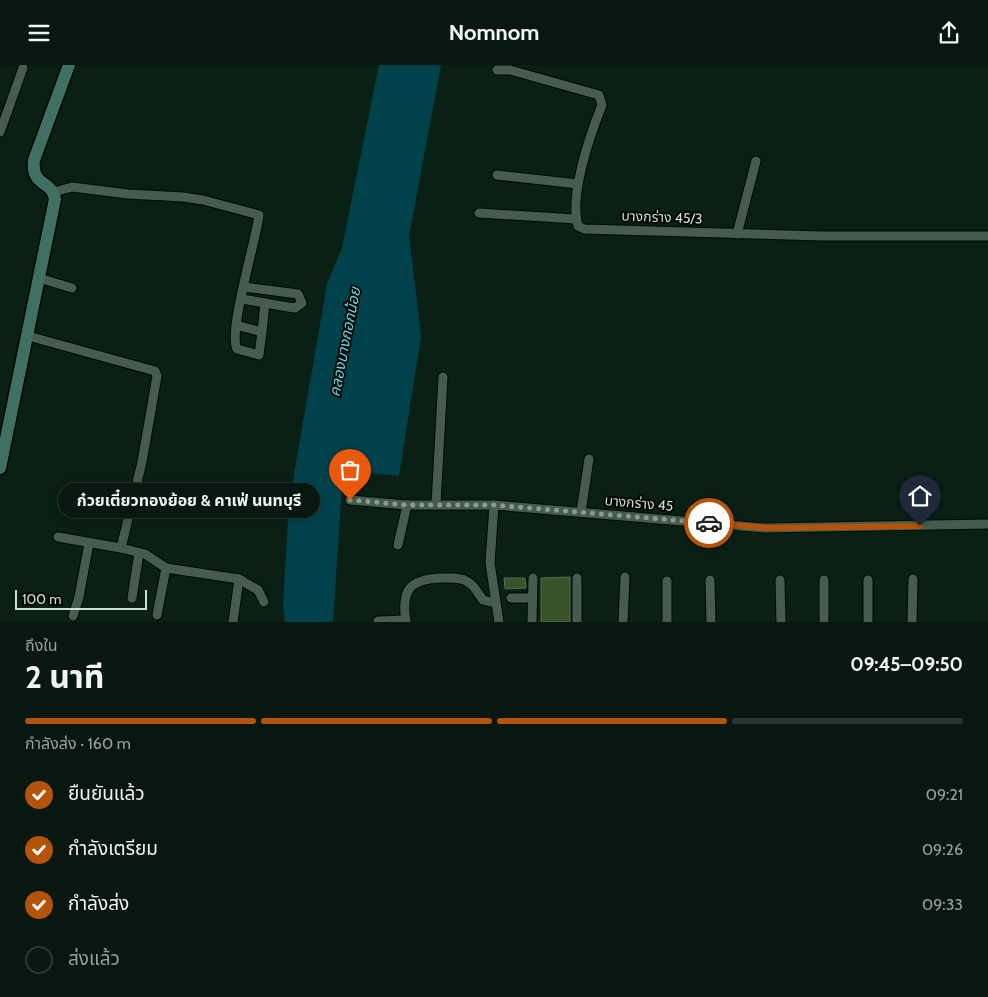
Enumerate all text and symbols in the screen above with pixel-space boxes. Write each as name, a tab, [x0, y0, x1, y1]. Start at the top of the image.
icon: menu	[25, 19, 53, 47]
text: Nomnom	[449, 19, 539, 46]
icon: share	[935, 19, 963, 47]
street label: บางกร่าง 45/3	[621, 207, 703, 227]
water label: คลองบางกอกน้อย	[326, 285, 365, 398]
pin	[329, 449, 371, 500]
icon: bag	[336, 456, 364, 484]
pin	[899, 475, 941, 526]
icon: home	[906, 482, 934, 510]
callout: ก๋วยเตี๋ยวทองย้อย & คาเฟ่ นนทบุรี	[58, 483, 320, 517]
text: ก๋วยเตี๋ยวทองย้อย & คาเฟ่ นนทบุรี	[77, 491, 301, 510]
street label: บางกร่าง 45	[604, 491, 674, 515]
courier	[684, 498, 734, 548]
icon: car	[695, 509, 723, 537]
scale bar	[15, 587, 148, 610]
text: 100 m	[22, 590, 62, 608]
text: ถึงใน	[25, 636, 58, 655]
text: 09:45–09:50	[850, 653, 963, 676]
text: 2 นาที	[25, 657, 104, 696]
text: กำลังส่ง · 160 m	[25, 734, 131, 753]
icon: check	[25, 781, 53, 809]
text: ยืนยันแล้ว	[68, 782, 145, 805]
text: 09:21	[926, 785, 963, 804]
icon: check	[25, 836, 53, 864]
text: กำลังเตรียม	[68, 837, 158, 860]
text: 09:26	[922, 840, 963, 859]
icon: check	[25, 891, 53, 919]
text: กำลังส่ง	[68, 892, 129, 915]
text: 09:33	[922, 895, 963, 914]
text: ส่งแล้ว	[68, 947, 120, 970]

